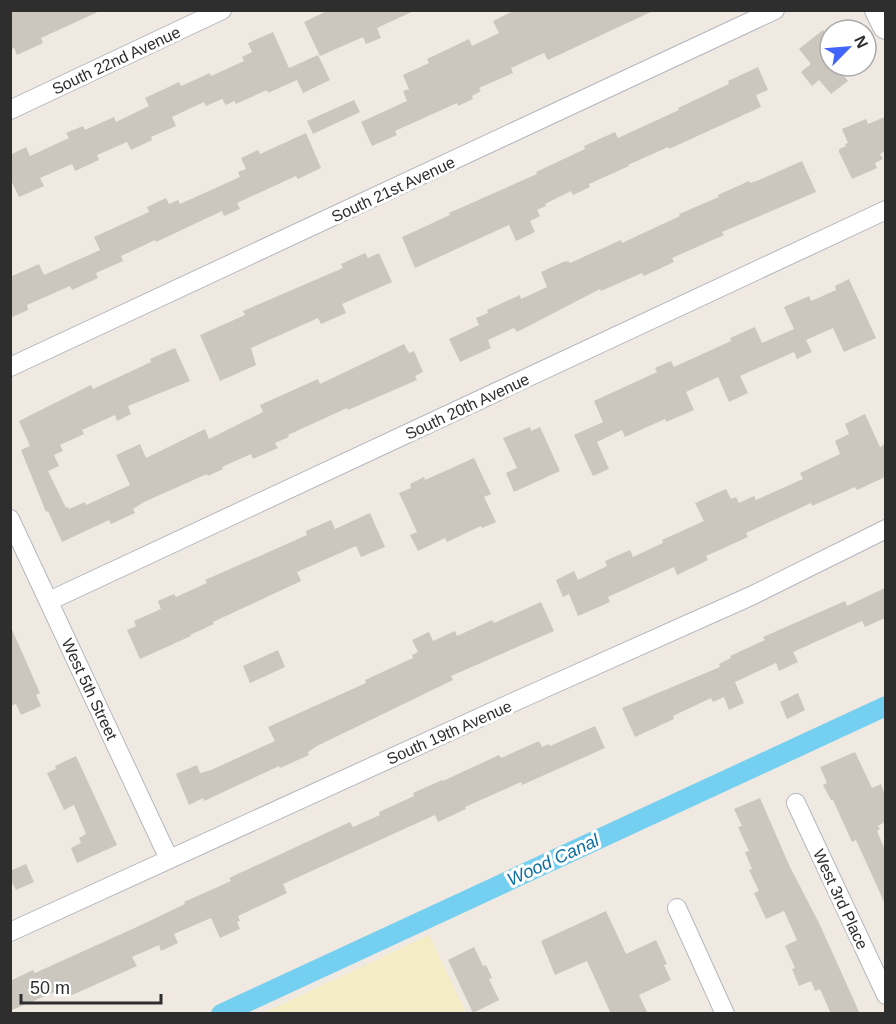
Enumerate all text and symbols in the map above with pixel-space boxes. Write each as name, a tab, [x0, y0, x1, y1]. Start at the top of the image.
north arrow	[818, 18, 878, 78]
street label: South 22nd Avenue	[49, 23, 183, 98]
text: N	[851, 33, 871, 51]
street label: South 21st Avenue	[329, 153, 458, 225]
street label: South 20th Avenue	[402, 370, 532, 443]
street label: West 5th Street	[59, 636, 121, 743]
street label: South 19th Avenue	[384, 697, 514, 768]
water label: Wood Canal	[504, 830, 603, 890]
street label: West 3rd Place	[810, 847, 871, 952]
scale bar	[21, 967, 160, 1005]
text: 50 m	[30, 978, 70, 998]

